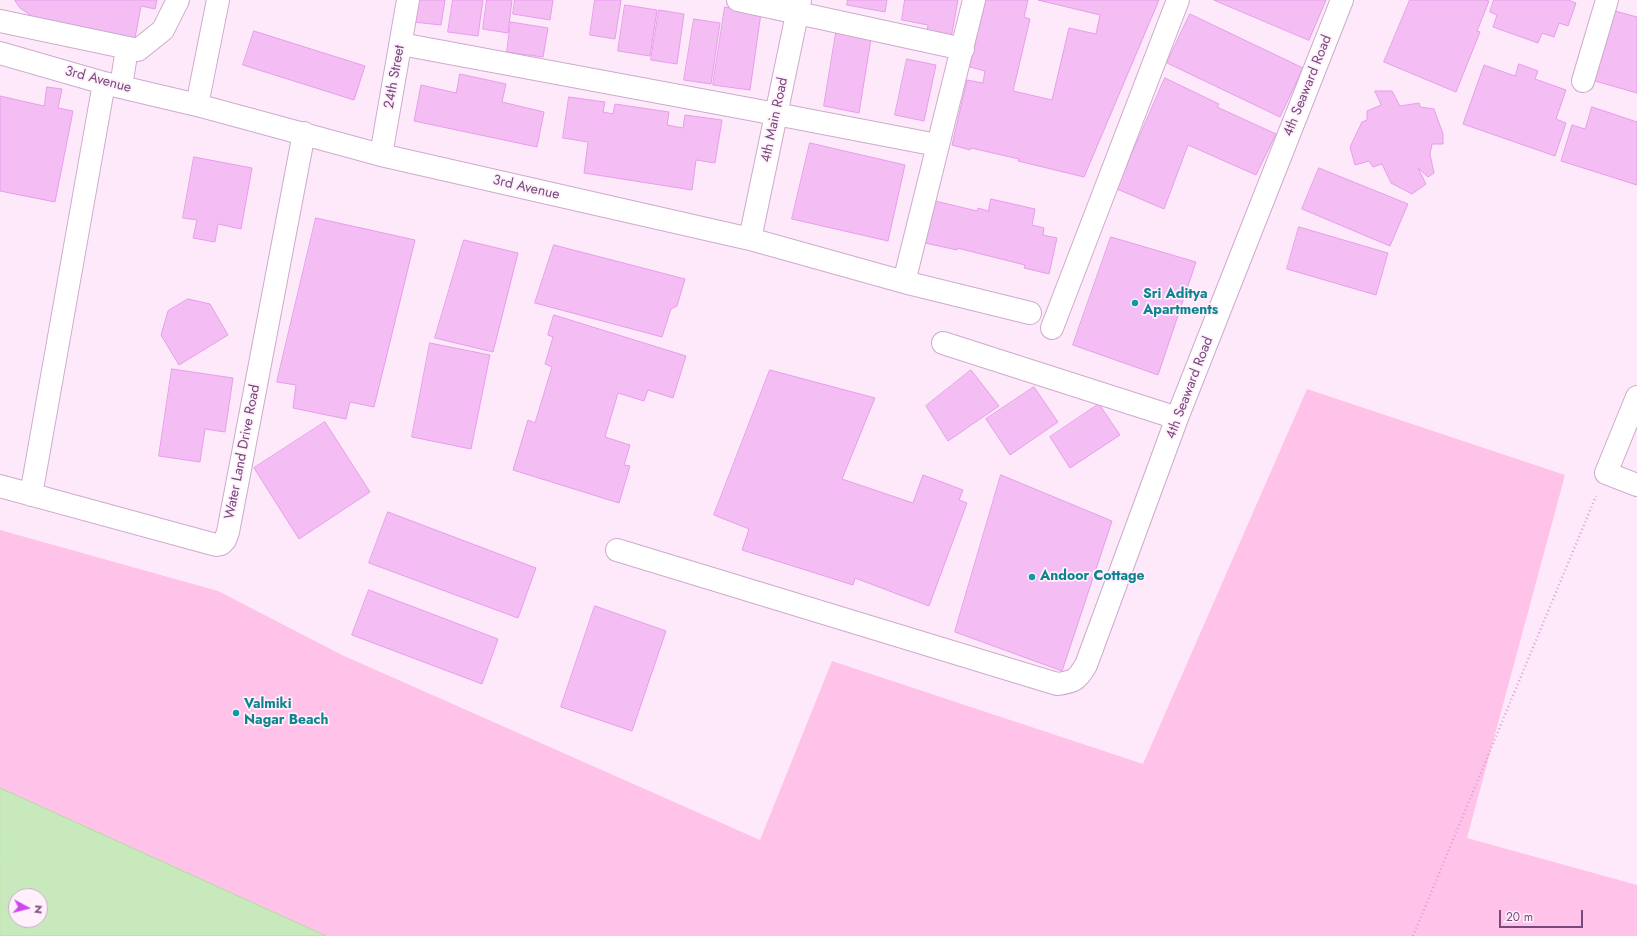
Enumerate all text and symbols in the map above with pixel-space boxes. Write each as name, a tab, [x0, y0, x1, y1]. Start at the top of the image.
street label: 4th Seaward Road	[1280, 33, 1336, 139]
street label: 24th Street	[381, 44, 409, 110]
street label: 3rd Avenue	[63, 63, 133, 97]
street label: 4th Main Road	[758, 76, 792, 164]
street label: 3rd Avenue	[491, 172, 561, 204]
place label: Sri Aditya Apartments	[1143, 287, 1218, 320]
marker: Sri Aditya Apartments	[1130, 298, 1140, 308]
street label: 4th Seaward Road	[1163, 335, 1217, 441]
street label: Water Land Drive Road	[222, 383, 264, 521]
place label: Andoor Cottage	[1040, 569, 1145, 585]
marker: Andoor Cottage	[1027, 572, 1037, 582]
place label: Valmiki Nagar Beach	[244, 697, 328, 730]
marker: Valmiki Nagar Beach	[231, 708, 241, 718]
north arrow	[8, 888, 48, 928]
scale bar	[1501, 902, 1585, 928]
text: N	[30, 904, 47, 915]
text: 20 m	[1506, 908, 1533, 926]

